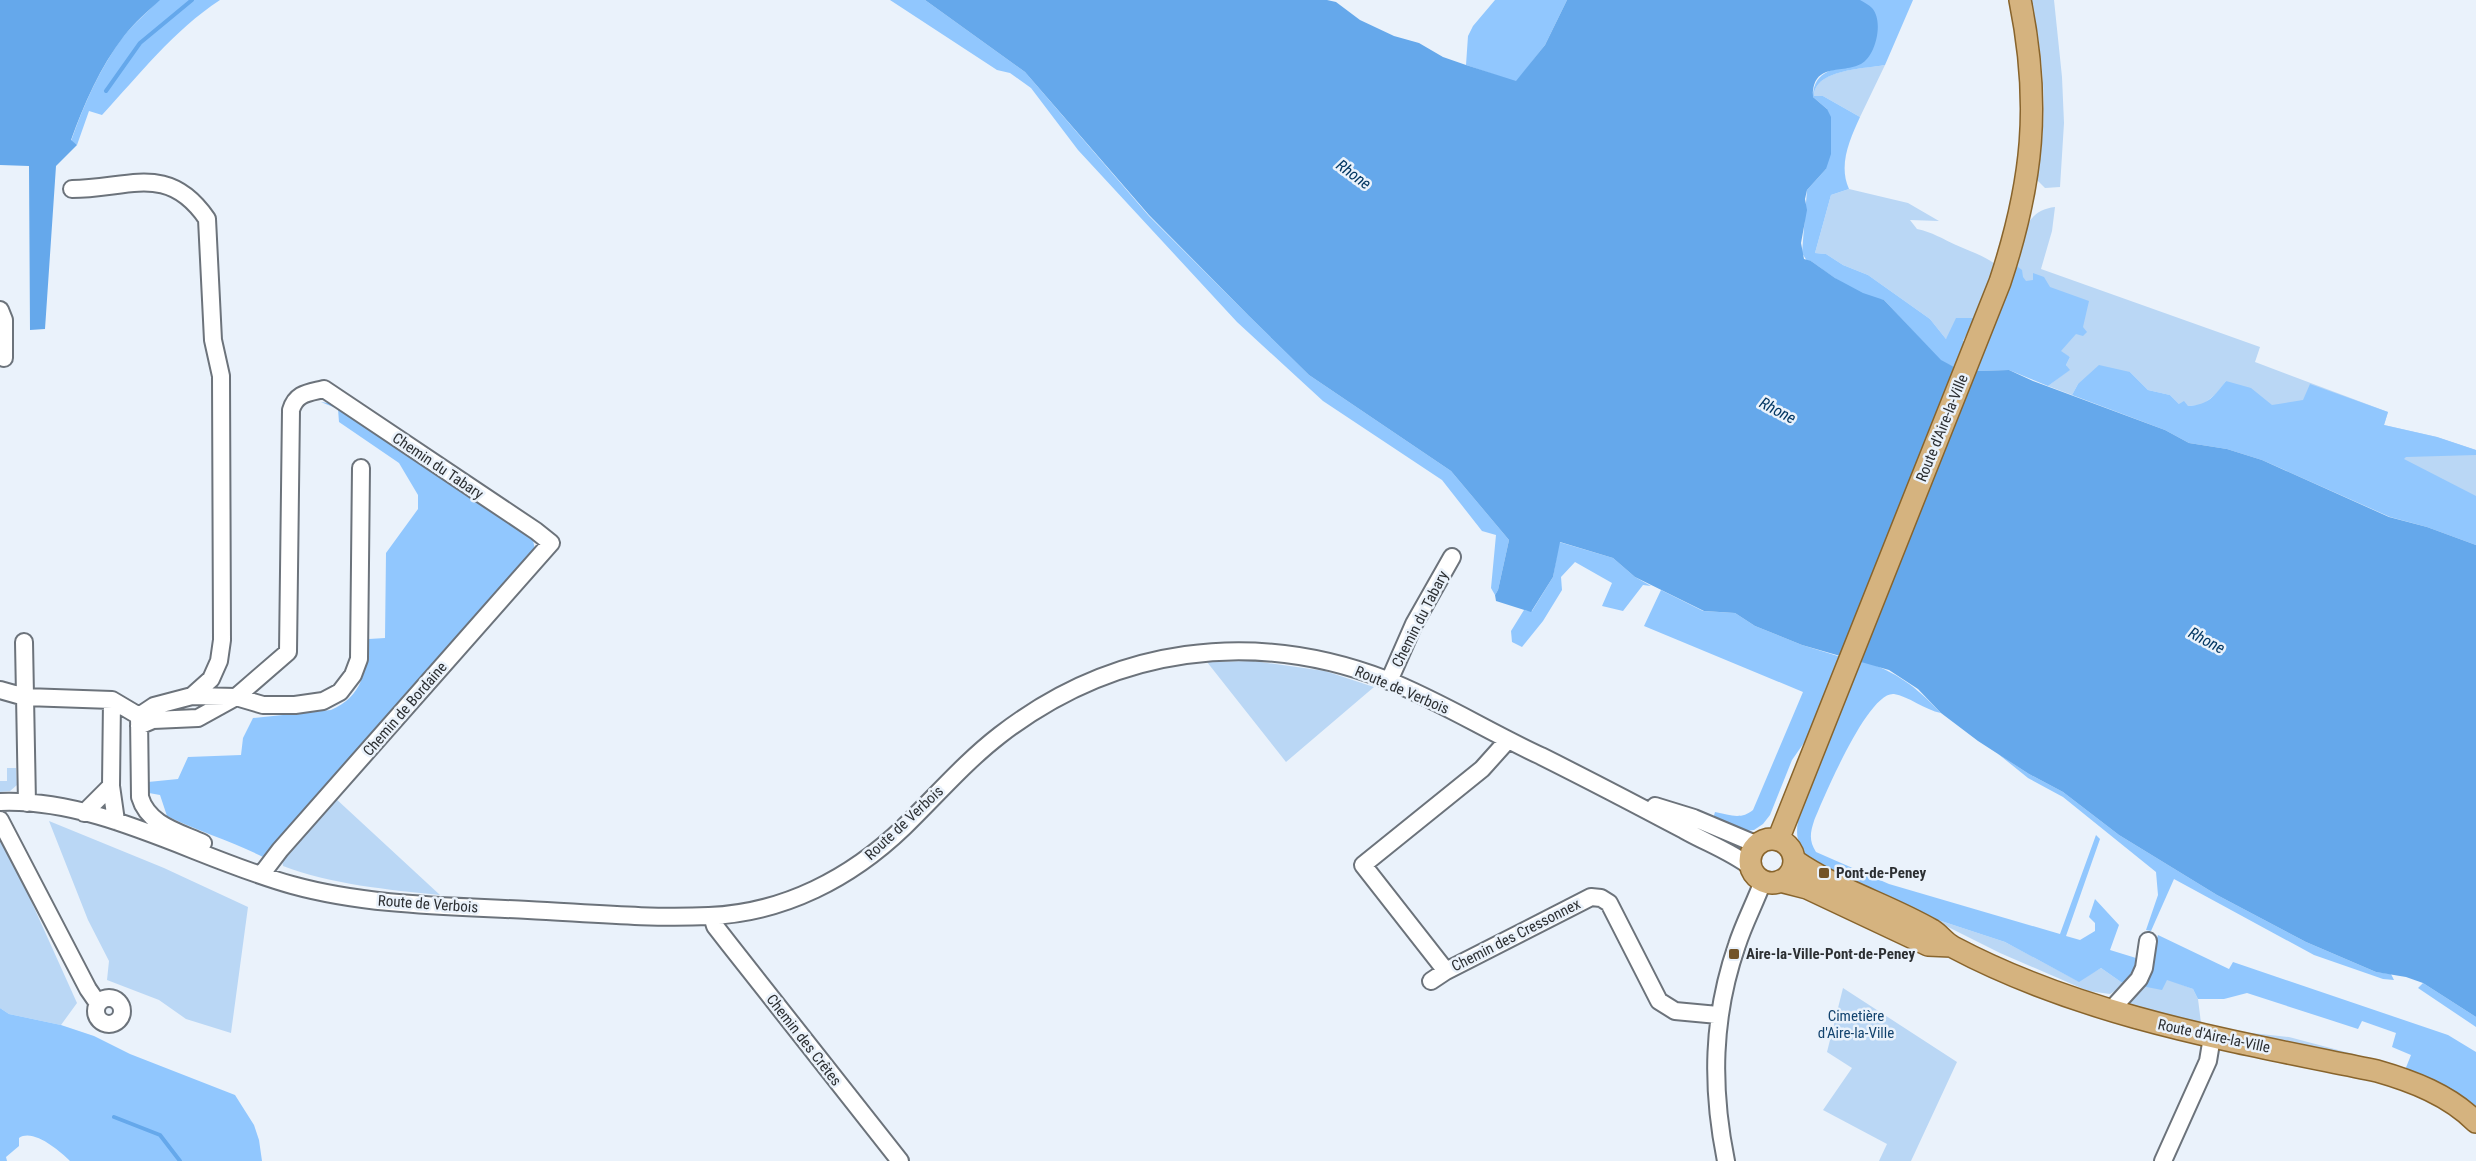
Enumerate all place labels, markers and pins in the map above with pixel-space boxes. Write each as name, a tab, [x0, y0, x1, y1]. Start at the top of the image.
place label: Pont-de-Peney	[1836, 864, 1926, 882]
marker: Pont-de-Peney	[1817, 866, 1831, 880]
place label: Aire-la-Ville-Pont-de-Peney	[1746, 945, 1915, 963]
marker: Aire-la-Ville-Pont-de-Peney	[1727, 947, 1741, 961]

